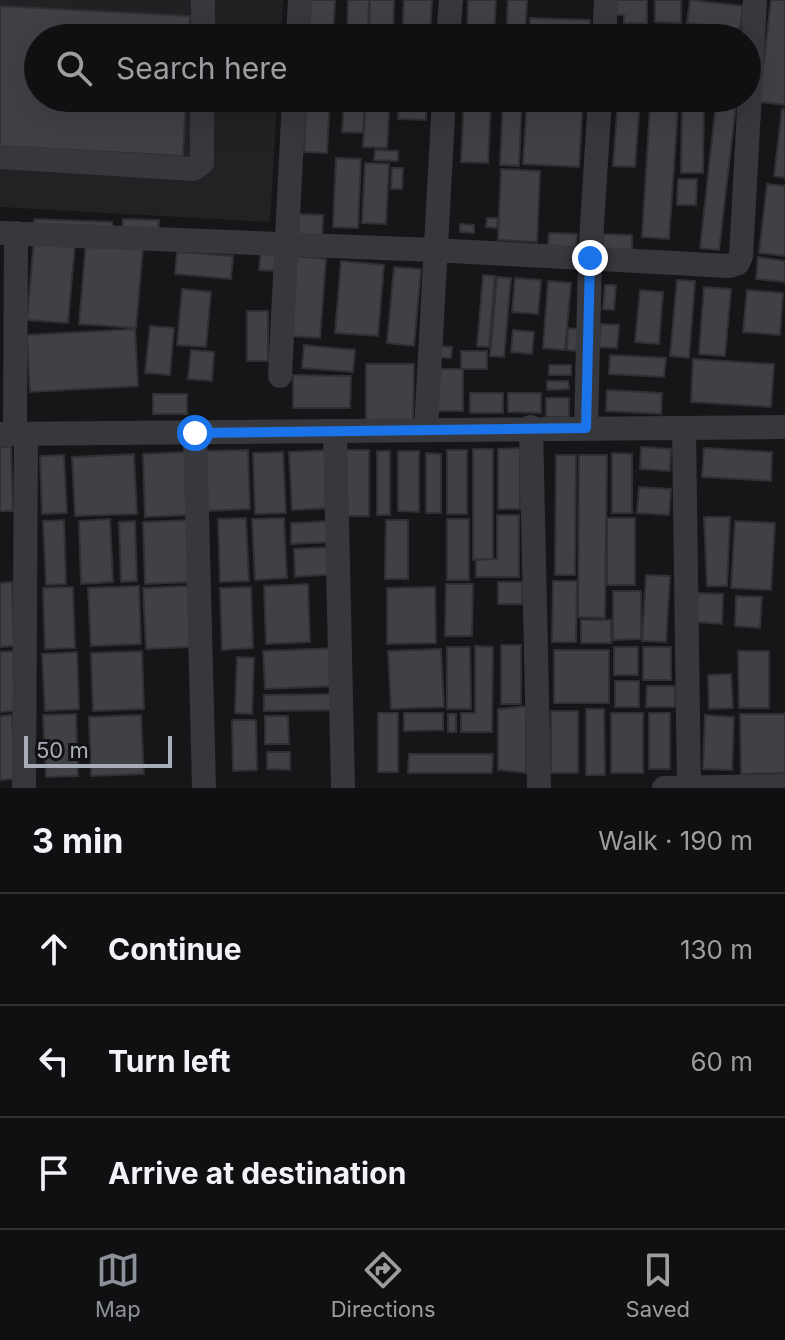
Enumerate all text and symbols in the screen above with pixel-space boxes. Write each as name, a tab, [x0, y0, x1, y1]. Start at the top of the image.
search box	[24, 24, 761, 112]
icon: search	[52, 46, 96, 90]
text: Search here	[116, 50, 288, 86]
route end	[572, 240, 608, 276]
route start	[177, 415, 213, 451]
scale bar	[24, 732, 172, 768]
text: 50 m	[36, 737, 89, 763]
text: 3 min	[32, 820, 123, 861]
text: Walk · 190 m	[598, 825, 753, 856]
icon: ahead	[32, 927, 76, 971]
text: Continue	[108, 931, 242, 967]
text: 130 m	[680, 934, 753, 965]
icon: left	[32, 1039, 76, 1083]
text: Turn left	[108, 1043, 230, 1079]
text: 60 m	[690, 1046, 753, 1077]
icon: arrive	[32, 1151, 76, 1195]
text: Arrive at destination	[108, 1155, 406, 1191]
tab: Map	[95, 1248, 141, 1322]
tab: Directions	[331, 1248, 436, 1322]
tab: Saved	[626, 1248, 690, 1322]

